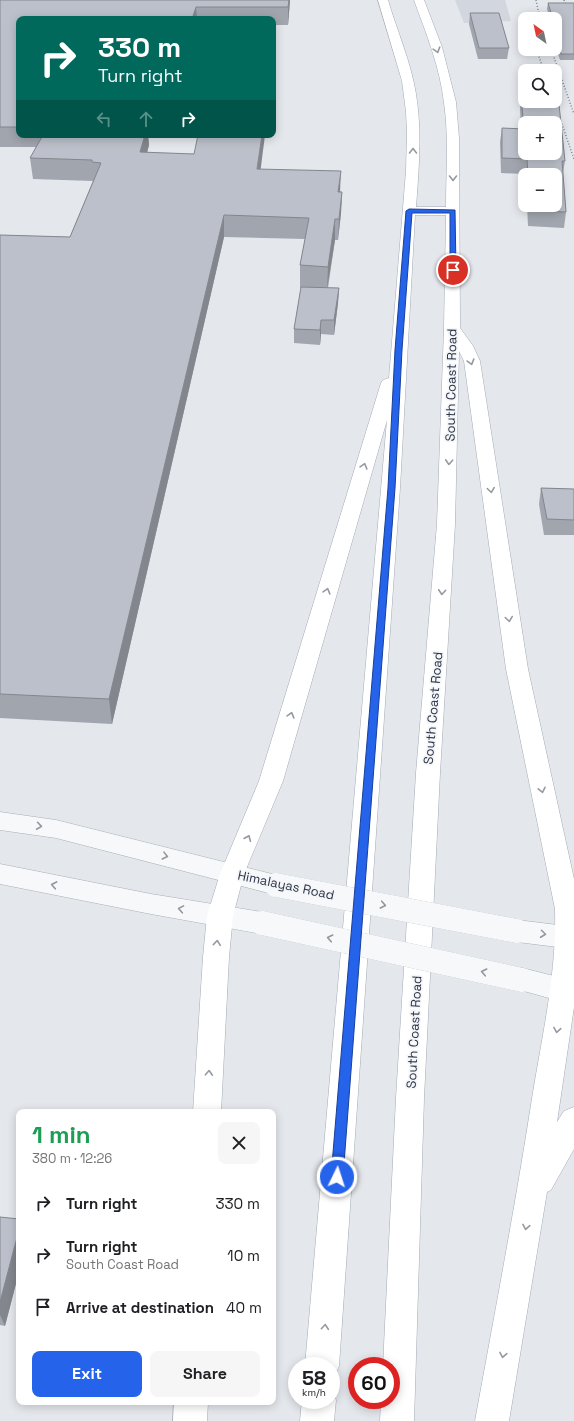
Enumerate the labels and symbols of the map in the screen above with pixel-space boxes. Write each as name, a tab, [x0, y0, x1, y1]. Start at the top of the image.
north arrow	[518, 12, 562, 56]
one-way arrow	[432, 46, 441, 53]
one-way arrow	[409, 148, 417, 154]
one-way arrow	[449, 175, 457, 181]
pin	[436, 253, 470, 287]
street label: South Coast Road	[442, 328, 460, 442]
one-way arrow	[466, 358, 475, 365]
one-way arrow	[445, 459, 453, 465]
one-way arrow	[359, 463, 368, 470]
one-way arrow	[486, 487, 495, 493]
one-way arrow	[322, 587, 331, 594]
one-way arrow	[438, 589, 446, 595]
one-way arrow	[504, 616, 513, 622]
street label: South Coast Road	[420, 651, 446, 765]
one-way arrow	[286, 712, 295, 719]
one-way arrow	[538, 787, 546, 793]
one-way arrow	[36, 821, 42, 830]
one-way arrow	[243, 834, 251, 841]
one-way arrow	[161, 851, 168, 860]
street label: Himalayas Road	[236, 866, 336, 904]
one-way arrow	[50, 881, 57, 890]
one-way arrow	[380, 900, 386, 909]
one-way arrow	[178, 905, 184, 914]
one-way arrow	[540, 930, 546, 939]
one-way arrow	[326, 934, 333, 942]
one-way arrow	[212, 940, 221, 946]
one-way arrow	[481, 968, 487, 976]
street label: South Coast Road	[403, 975, 425, 1089]
one-way arrow	[554, 1027, 562, 1033]
one-way arrow	[205, 1070, 214, 1076]
position arrow	[316, 1156, 358, 1198]
one-way arrow	[522, 1224, 531, 1231]
one-way arrow	[320, 1324, 329, 1330]
one-way arrow	[499, 1352, 508, 1358]
speed limit sign: 60	[348, 1357, 400, 1409]

